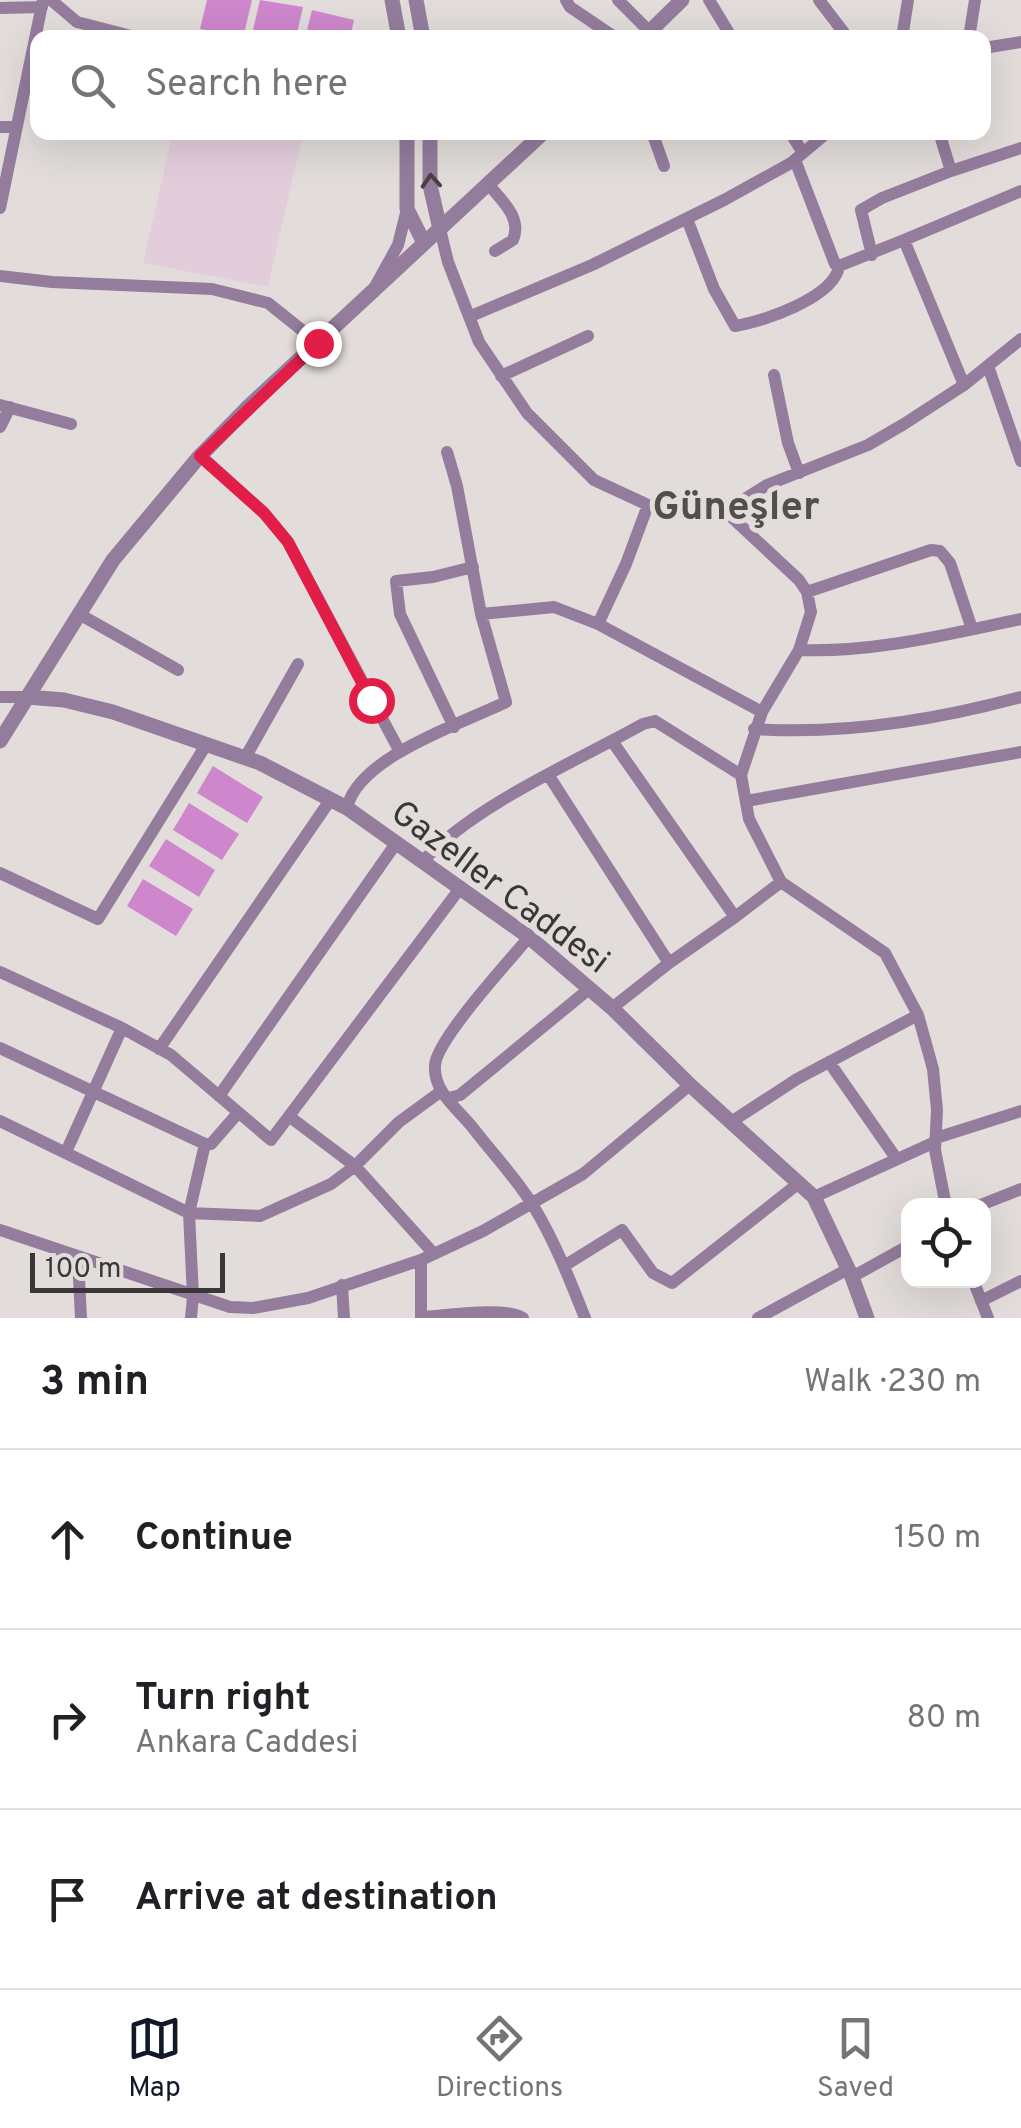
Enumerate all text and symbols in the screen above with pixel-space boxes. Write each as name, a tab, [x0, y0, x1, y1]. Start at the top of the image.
search box	[30, 30, 991, 140]
icon: search	[65, 58, 120, 113]
text: Search here	[145, 61, 348, 110]
one-way arrow	[421, 173, 443, 189]
route end	[296, 321, 342, 367]
district label: Güneşler	[652, 484, 820, 534]
route start	[349, 678, 395, 724]
street label: Gazeller Caddesi	[381, 792, 617, 985]
map controls	[901, 1198, 991, 1288]
button: locate	[901, 1198, 991, 1288]
scale bar	[30, 1248, 225, 1292]
text: 100 m	[45, 1252, 121, 1288]
text: 3 min	[40, 1357, 149, 1410]
text: Walk · 230 m	[804, 1363, 981, 1403]
icon: ahead	[40, 1512, 95, 1567]
text: Continue	[135, 1515, 293, 1564]
text: 150 m	[894, 1519, 981, 1559]
text: Turn right	[135, 1675, 310, 1724]
icon: right	[40, 1692, 95, 1747]
text: 80 m	[907, 1699, 981, 1739]
text: Ankara Caddesi	[135, 1724, 358, 1764]
icon: arrive	[40, 1872, 95, 1927]
text: Arrive at destination	[135, 1875, 498, 1924]
tab: Map	[127, 2011, 182, 2107]
tab: Directions	[436, 2011, 563, 2107]
tab: Saved	[817, 2011, 894, 2107]

